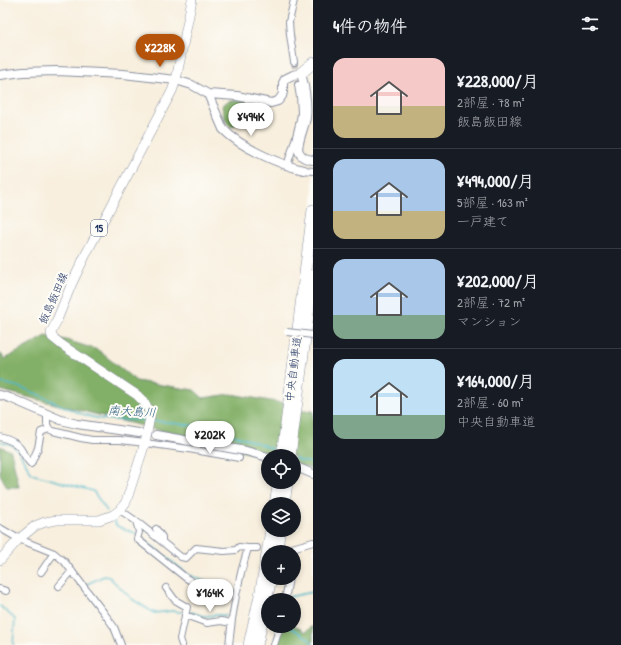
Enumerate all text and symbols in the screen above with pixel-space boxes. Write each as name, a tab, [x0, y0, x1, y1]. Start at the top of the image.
icon: filters	[579, 13, 601, 35]
text: 4件の物件	[333, 14, 407, 37]
pin: ¥228K	[132, 34, 188, 68]
text: ¥228K	[145, 38, 175, 56]
text: ¥228,000/月	[457, 69, 539, 92]
icon: home	[365, 74, 413, 122]
text: 2部屋 · 78 m²	[457, 93, 525, 111]
pin: ¥494K	[223, 103, 279, 137]
text: ¥494K	[237, 107, 265, 125]
text: 飯島飯田線	[457, 112, 522, 130]
text: ¥494,000/月	[457, 169, 534, 192]
icon: home	[365, 175, 413, 223]
text: 5部屋 · 163 m²	[457, 193, 528, 211]
text: 一戸建て	[457, 212, 509, 230]
road number: 15	[91, 220, 107, 236]
text: ¥202,000/月	[457, 269, 539, 292]
street label: 飯島飯田線	[35, 270, 71, 326]
icon: home	[365, 275, 413, 323]
text: 2部屋 · 72 m²	[457, 293, 525, 311]
text: マンション	[457, 312, 521, 330]
street label: 中央自動車道	[282, 335, 304, 403]
text: ¥164,000/月	[457, 369, 535, 392]
icon: home	[365, 375, 413, 423]
text: 2部屋 · 60 m²	[457, 393, 524, 411]
water label: 南大島川	[108, 401, 156, 421]
text: 中央自動車道	[457, 412, 535, 430]
pin: ¥202K	[182, 421, 238, 455]
text: ¥202K	[195, 425, 225, 443]
map controls	[261, 449, 301, 633]
button: locate	[261, 449, 301, 489]
button: layers	[261, 497, 301, 537]
button: +	[261, 545, 301, 585]
pin: ¥164K	[182, 579, 238, 613]
text: ¥164K	[196, 583, 224, 601]
button: −	[261, 593, 301, 633]

